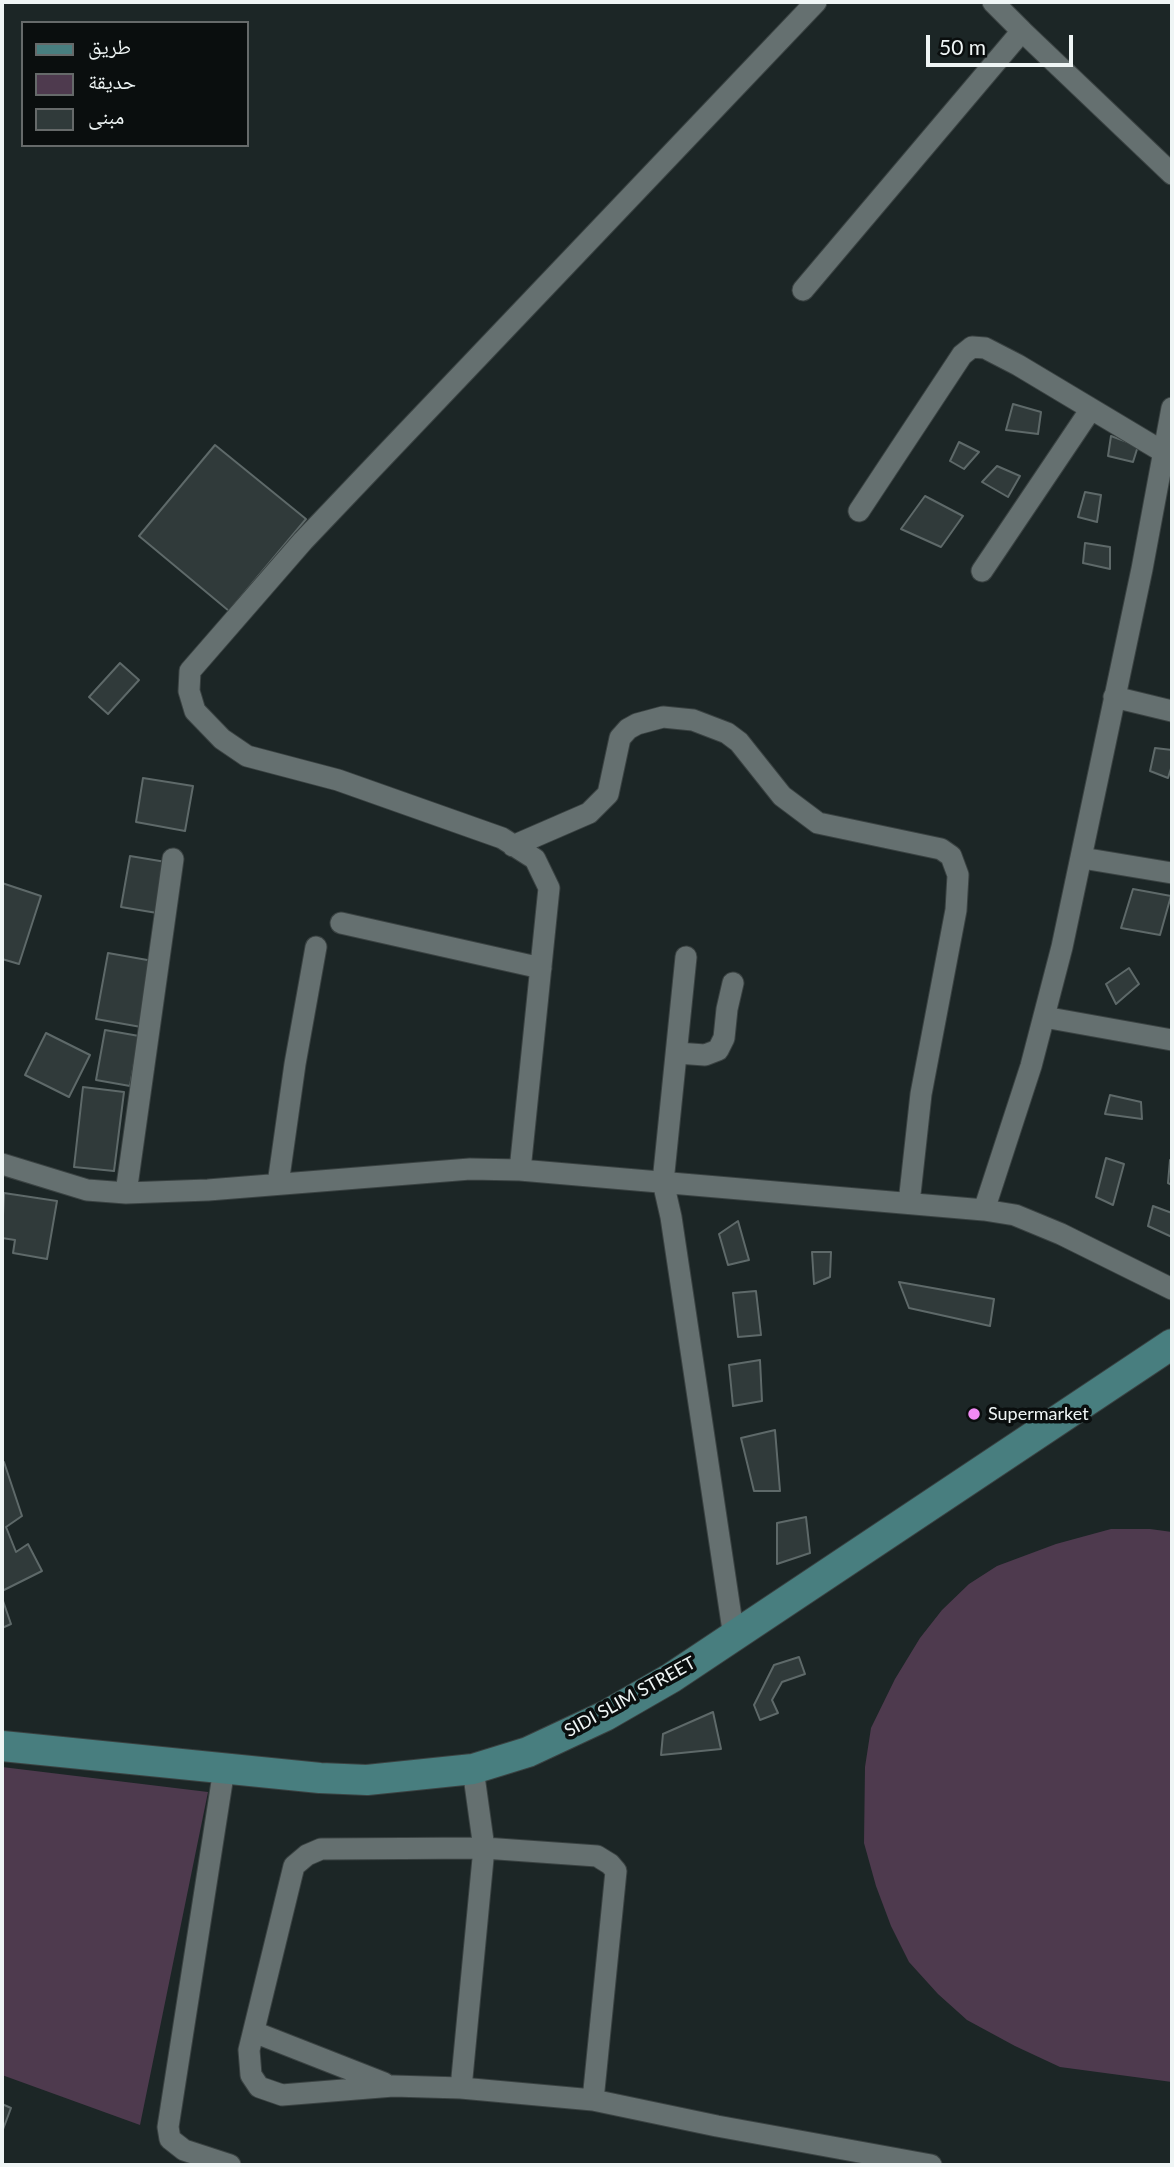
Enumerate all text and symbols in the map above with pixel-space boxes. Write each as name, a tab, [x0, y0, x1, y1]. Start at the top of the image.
legend	[21, 21, 248, 147]
scale bar	[929, 21, 1076, 65]
text: طريق	[88, 33, 131, 58]
text: 50 m	[939, 34, 986, 59]
text: حديقة	[88, 68, 136, 93]
text: مبنى	[88, 103, 124, 128]
place label: Supermarket	[988, 1403, 1089, 1425]
marker: Supermarket	[966, 1406, 982, 1422]
street label: SIDI SLIM STREET	[561, 1652, 699, 1742]

